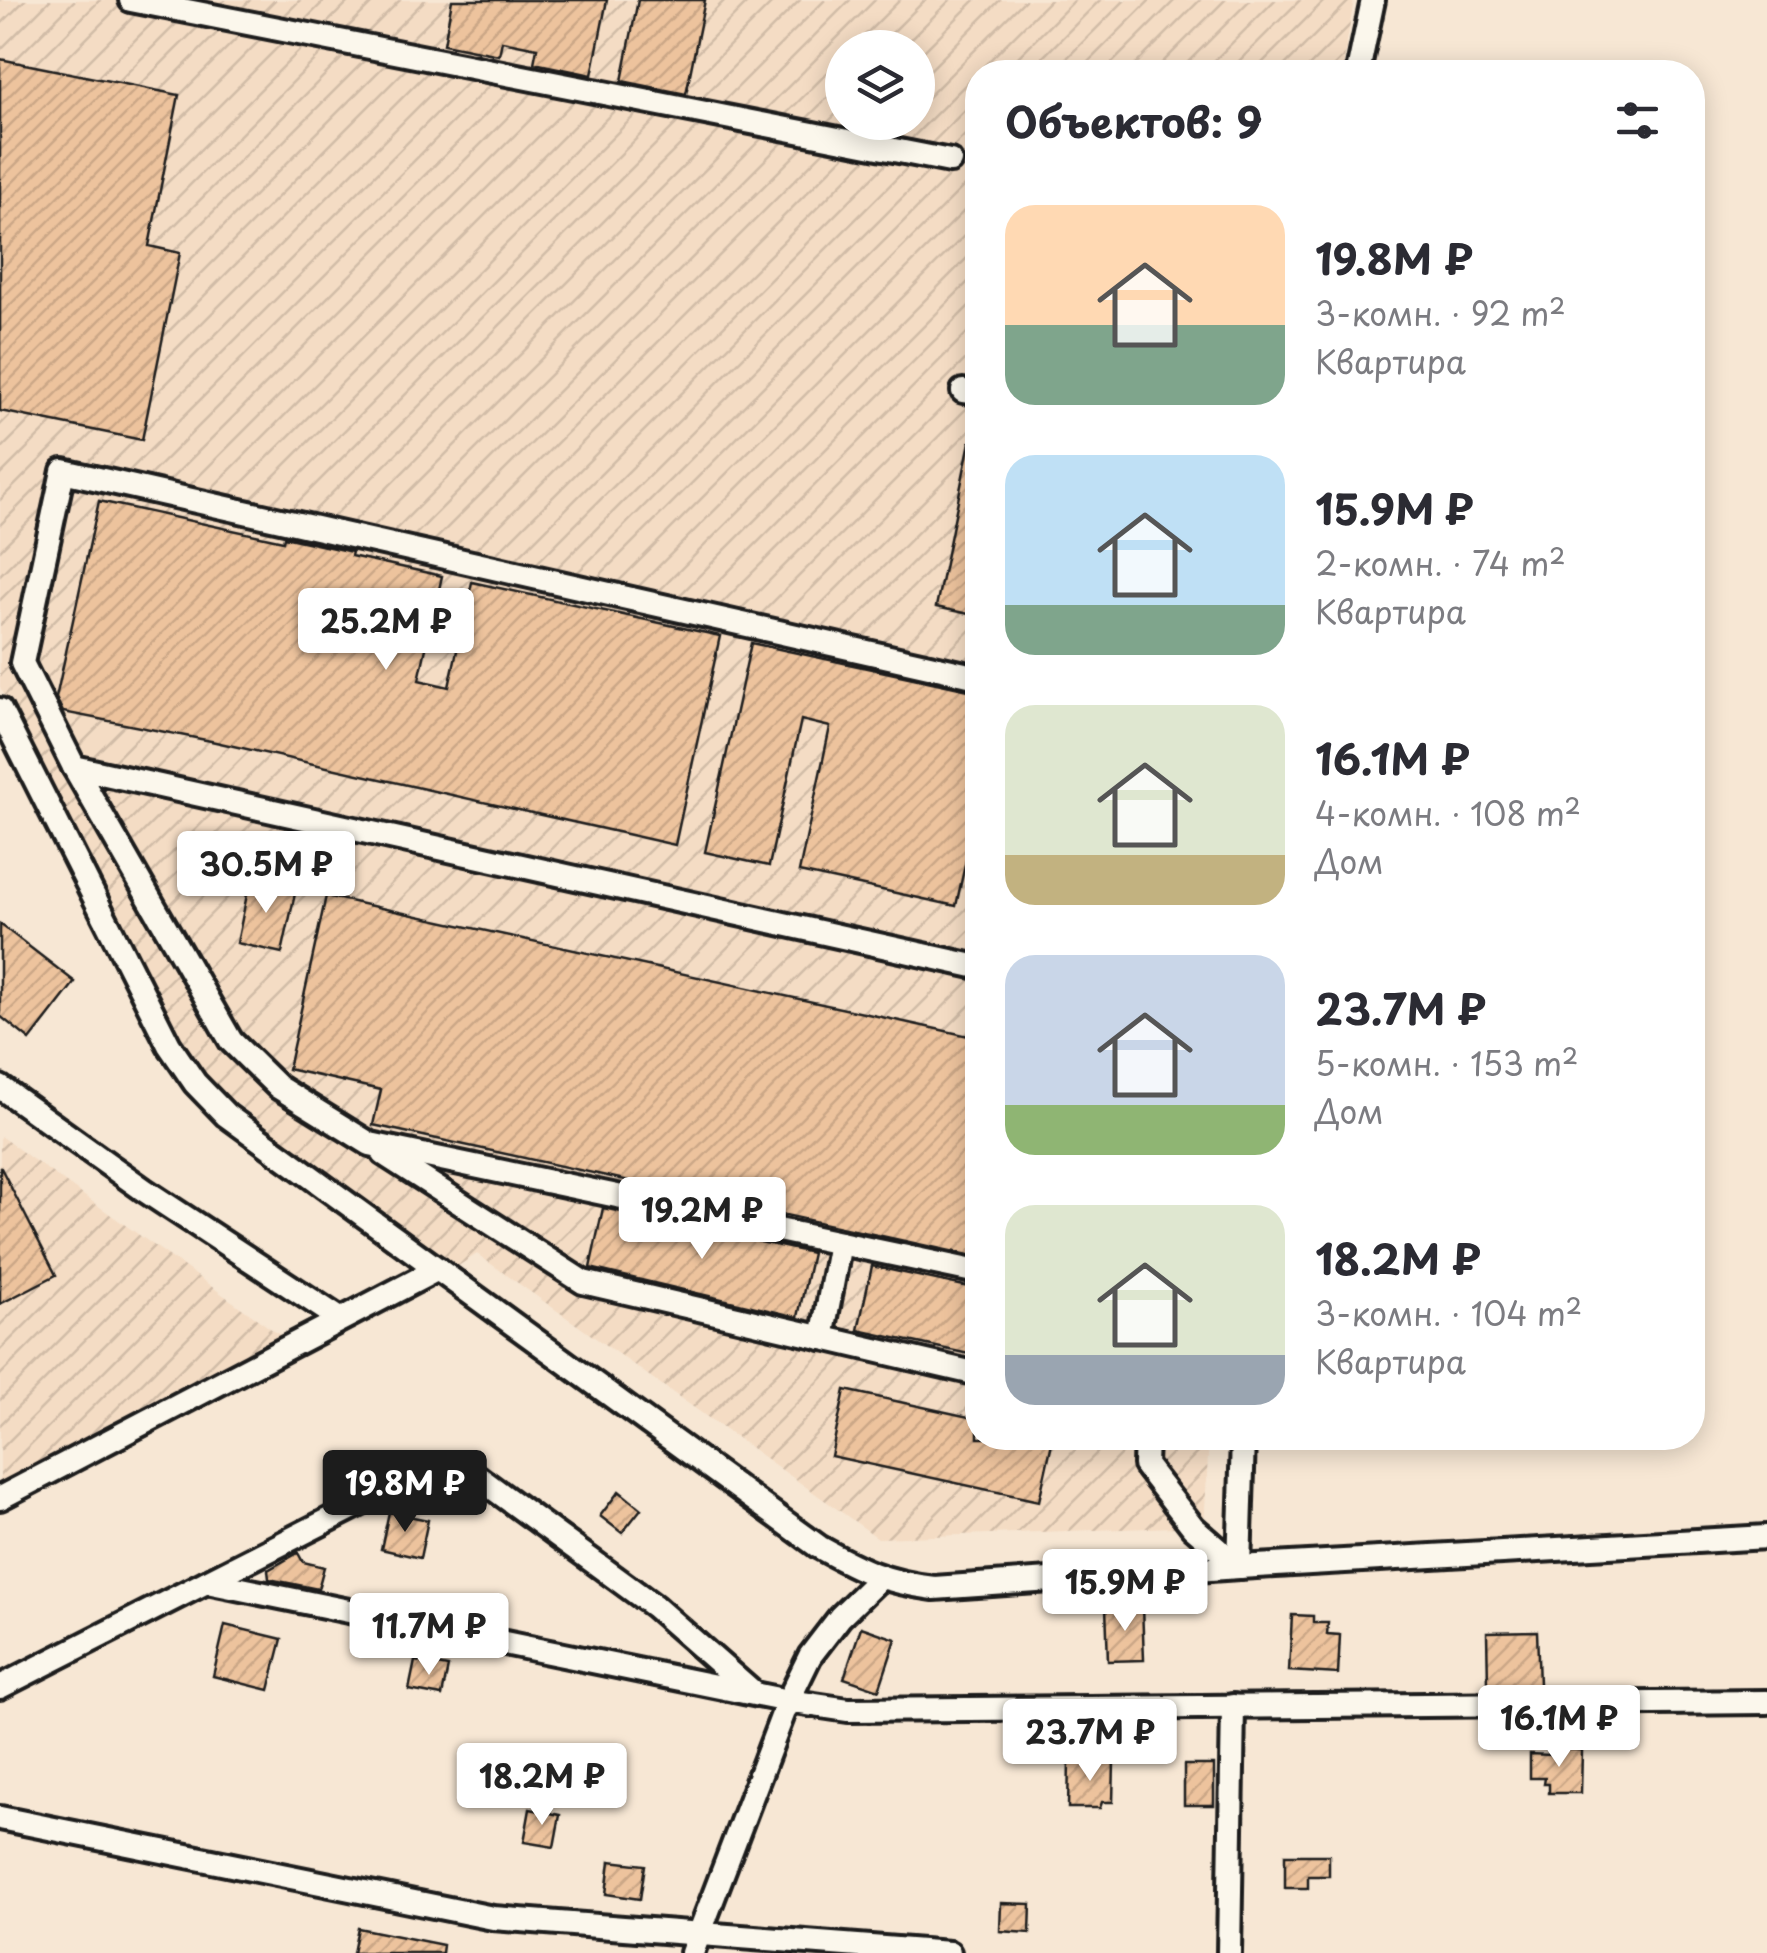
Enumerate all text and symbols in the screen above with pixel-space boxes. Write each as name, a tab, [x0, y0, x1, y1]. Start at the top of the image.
map controls	[825, 30, 935, 140]
button: layers	[825, 30, 935, 140]
text: Объектов: 9	[1005, 89, 1262, 152]
icon: filters	[1610, 93, 1665, 148]
text: 19.8M ₽	[1315, 226, 1473, 289]
icon: home	[1085, 245, 1205, 365]
text: 3-комн. · 92 m²	[1315, 289, 1566, 337]
text: Квартира	[1315, 337, 1466, 385]
text: 15.9M ₽	[1315, 476, 1474, 539]
icon: home	[1085, 495, 1205, 615]
text: 2-комн. · 74 m²	[1315, 539, 1566, 587]
text: Квартира	[1315, 587, 1466, 635]
pin: 25.2M ₽	[294, 588, 478, 673]
text: 25.2M ₽	[320, 596, 452, 644]
text: 16.1M ₽	[1315, 726, 1470, 789]
icon: home	[1085, 745, 1205, 865]
text: 4-комн. · 108 m²	[1315, 789, 1581, 837]
pin: 30.5M ₽	[174, 831, 358, 916]
text: Дом	[1315, 837, 1384, 885]
text: 30.5M ₽	[199, 839, 333, 887]
text: 23.7M ₽	[1315, 976, 1486, 1039]
icon: home	[1085, 995, 1205, 1115]
text: 5-комн. · 153 m²	[1315, 1039, 1578, 1087]
text: Дом	[1315, 1087, 1384, 1135]
pin: 19.2M ₽	[610, 1177, 794, 1262]
text: 19.2M ₽	[641, 1185, 763, 1233]
text: 18.2M ₽	[1315, 1226, 1481, 1289]
icon: home	[1085, 1245, 1205, 1365]
text: 3-комн. · 104 m²	[1315, 1289, 1582, 1337]
text: Квартира	[1315, 1337, 1466, 1385]
pin: 19.8M ₽	[313, 1450, 497, 1535]
text: 19.8M ₽	[345, 1458, 465, 1506]
pin: 15.9M ₽	[1033, 1549, 1217, 1634]
text: 15.9M ₽	[1065, 1557, 1185, 1605]
pin: 11.7M ₽	[337, 1593, 521, 1678]
text: 11.7M ₽	[372, 1601, 486, 1649]
pin: 16.1M ₽	[1467, 1685, 1651, 1770]
text: 16.1M ₽	[1500, 1693, 1618, 1741]
pin: 23.7M ₽	[998, 1699, 1182, 1784]
text: 23.7M ₽	[1025, 1707, 1155, 1755]
pin: 18.2M ₽	[450, 1743, 634, 1828]
text: 18.2M ₽	[479, 1751, 605, 1799]

